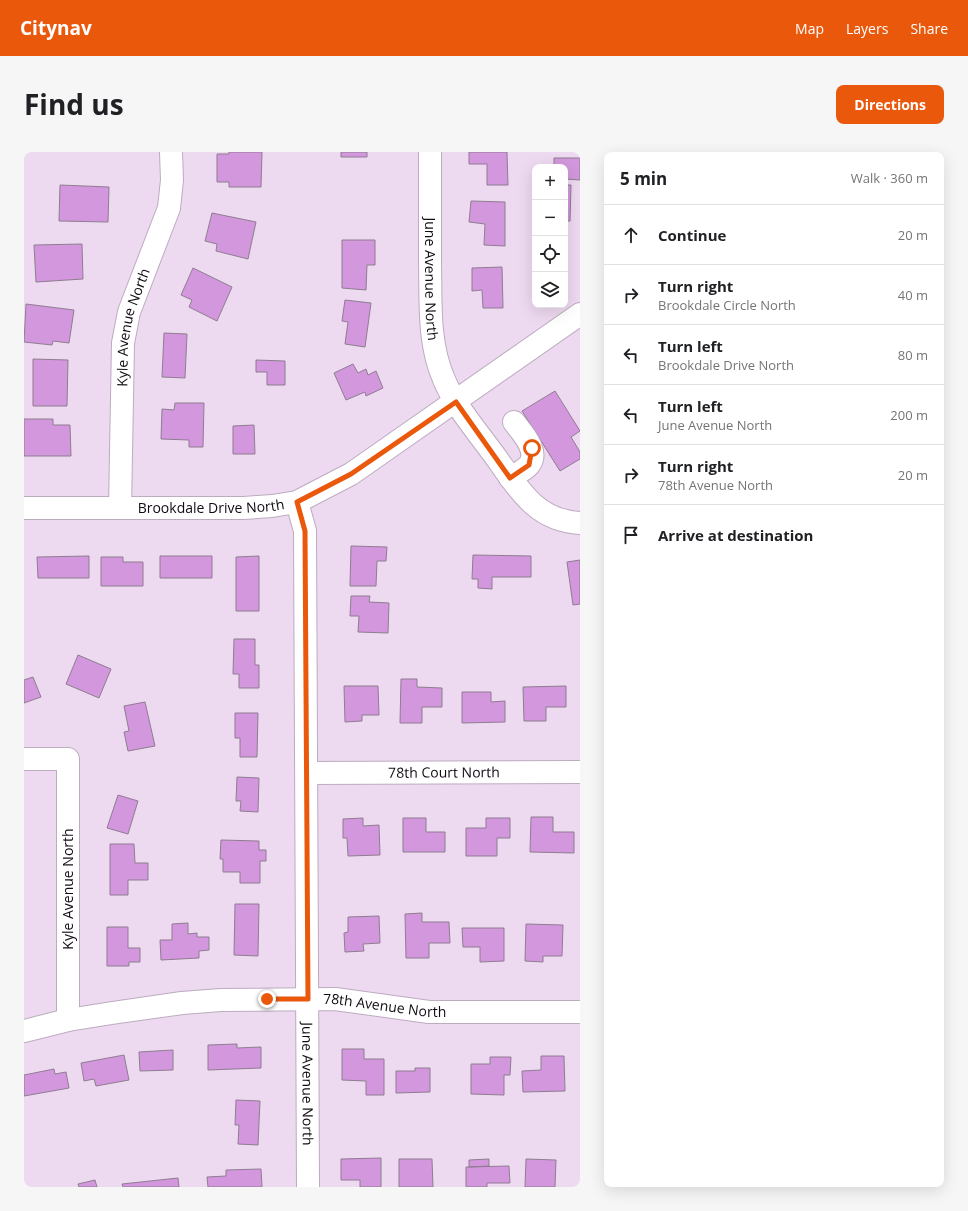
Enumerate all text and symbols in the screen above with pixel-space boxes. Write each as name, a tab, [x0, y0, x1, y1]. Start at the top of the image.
text: Citynav	[20, 15, 92, 41]
text: Map	[795, 19, 824, 38]
text: Layers	[846, 19, 888, 38]
text: Share	[910, 19, 948, 38]
text: Find us	[24, 85, 124, 123]
button: Directions	[836, 85, 944, 124]
map controls	[532, 164, 568, 308]
button: +	[532, 164, 568, 200]
text: 5 min	[620, 167, 667, 190]
text: Walk · 360 m	[851, 169, 928, 187]
button: −	[532, 200, 568, 236]
street label: June Avenue North	[421, 215, 443, 342]
icon: ahead	[620, 224, 642, 246]
text: Continue	[658, 225, 726, 245]
text: 20 m	[898, 226, 928, 244]
button: locate	[532, 236, 568, 272]
street label: Kyle Avenue North	[112, 265, 154, 387]
button: layers	[532, 272, 568, 308]
text: Turn right	[658, 276, 733, 296]
icon: right	[620, 284, 642, 306]
text: 40 m	[898, 286, 928, 304]
text: Brookdale Circle North	[658, 296, 796, 314]
text: Turn left	[658, 336, 723, 356]
icon: left	[620, 344, 642, 366]
text: 80 m	[898, 346, 928, 364]
text: Brookdale Drive North	[658, 356, 794, 374]
text: Turn left	[658, 396, 723, 416]
icon: left	[620, 404, 642, 426]
text: 200 m	[890, 406, 928, 424]
text: June Avenue North	[658, 416, 772, 434]
route start	[523, 439, 541, 457]
text: Turn right	[658, 456, 733, 476]
icon: right	[620, 464, 642, 486]
text: 20 m	[898, 466, 928, 484]
text: 78th Avenue North	[658, 476, 773, 494]
street label: Brookdale Drive North	[138, 494, 286, 517]
icon: arrive	[620, 524, 642, 546]
text: Arrive at destination	[658, 525, 813, 545]
street label: 78th Court North	[388, 762, 500, 782]
street label: Kyle Avenue North	[58, 828, 77, 950]
street label: 78th Avenue North	[323, 989, 446, 1021]
route end	[258, 990, 276, 1008]
street label: June Avenue North	[298, 1020, 318, 1146]

